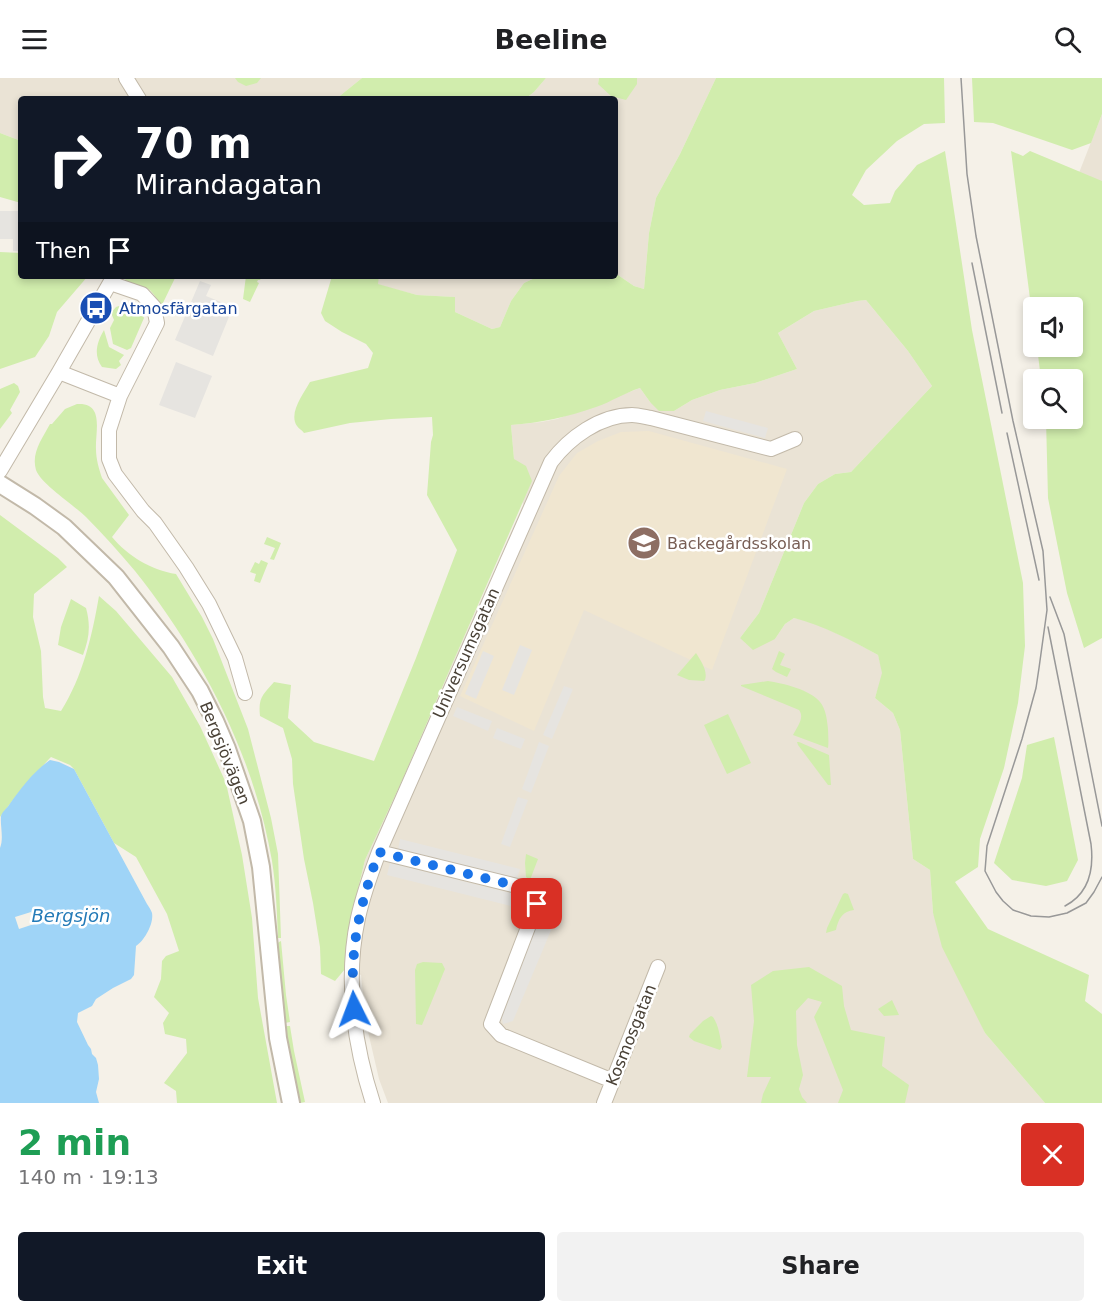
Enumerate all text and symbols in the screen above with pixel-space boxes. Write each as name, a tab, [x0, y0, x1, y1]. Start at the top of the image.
icon: menu	[18, 23, 51, 56]
icon: search	[1051, 23, 1084, 56]
text: Beeline	[494, 24, 608, 55]
text: 70 m	[135, 119, 252, 168]
icon: right	[36, 120, 114, 198]
text: Mirandagatan	[135, 169, 322, 200]
icon: arrive	[103, 234, 136, 267]
text: Then	[36, 238, 91, 263]
bus stop icon: Atmosfärgatan	[78, 290, 114, 326]
map controls	[1023, 297, 1083, 429]
button: sound	[1023, 297, 1083, 357]
place label: Atmosfärgatan	[119, 299, 238, 318]
button: search	[1023, 369, 1083, 429]
school or university icon: Backegårdsskolan	[626, 525, 662, 561]
place label: Backegårdsskolan	[667, 534, 811, 553]
street label: Universumsgatan	[429, 585, 503, 721]
street label: Bergsjövägen	[196, 699, 254, 807]
pin	[511, 878, 562, 929]
icon: arrive	[520, 887, 553, 920]
water label: Bergsjön	[31, 905, 111, 926]
position arrow	[322, 977, 386, 1041]
street label: Kosmosgatan	[602, 982, 660, 1088]
text: 2 min	[18, 1122, 131, 1163]
button: close	[1021, 1123, 1084, 1186]
text: 140 m · 19:13	[18, 1165, 159, 1189]
button: Exit	[18, 1232, 545, 1301]
button: Share	[557, 1232, 1084, 1301]

